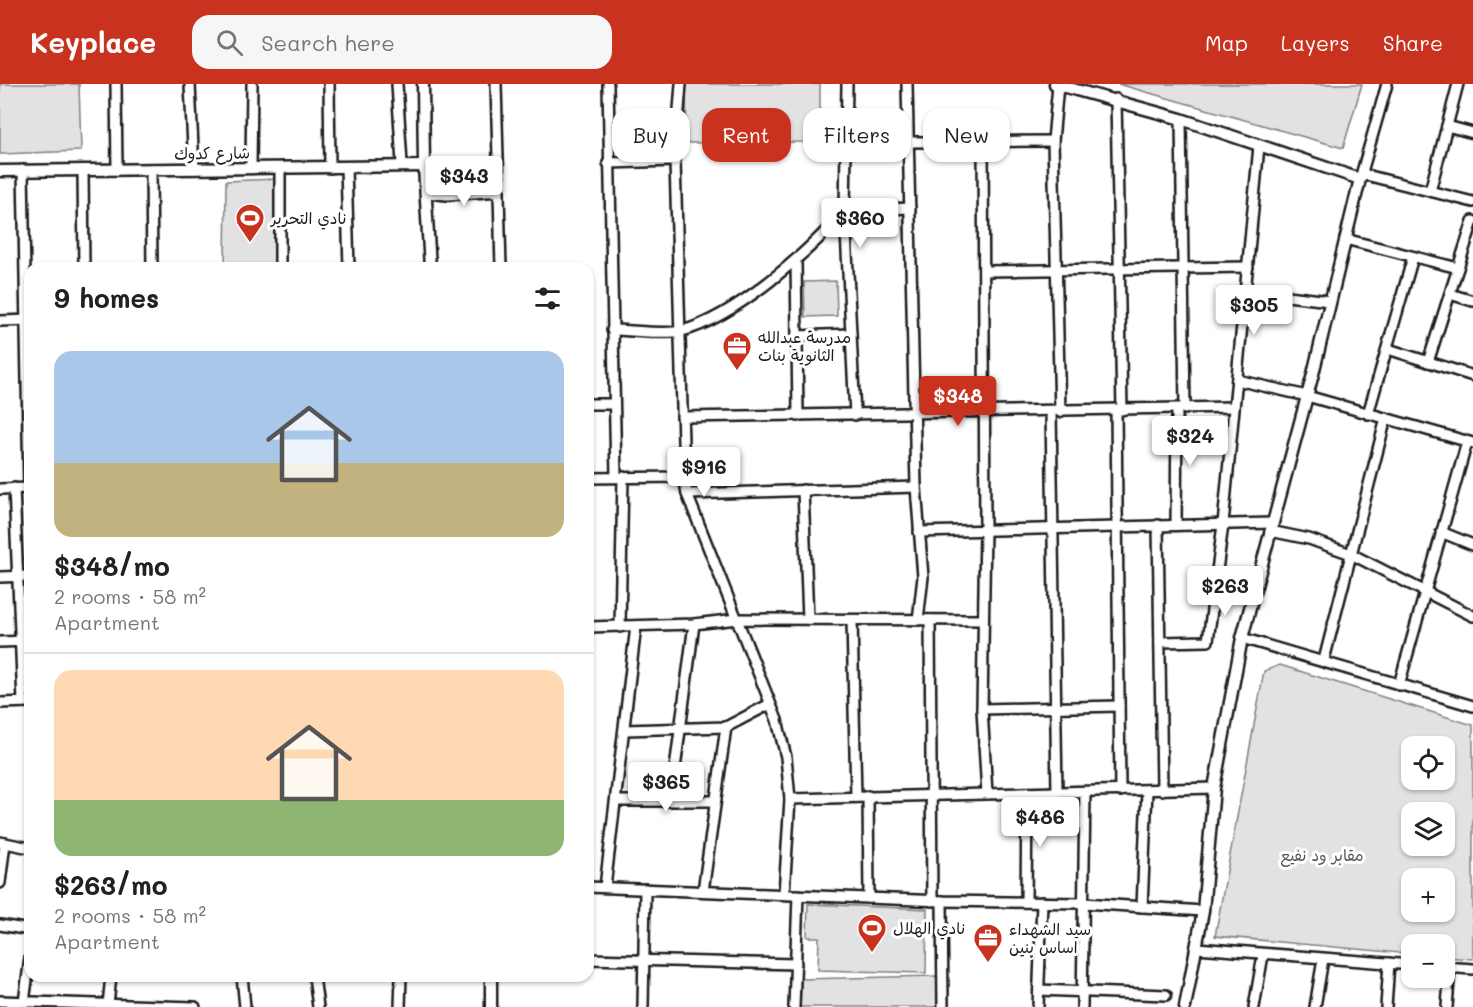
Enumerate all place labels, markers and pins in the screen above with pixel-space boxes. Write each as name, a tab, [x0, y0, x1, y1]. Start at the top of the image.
pin: $343	[428, 156, 500, 207]
pin: $360	[824, 198, 896, 249]
sports icon: نادي التحرير	[234, 202, 266, 244]
place label: نادي التحرير	[269, 207, 346, 230]
pin: $305	[1218, 285, 1290, 336]
place label: مدرسة عبدالله الثانوية بنات	[758, 326, 851, 366]
office icon: مدرسة عبدالله الثانوية بنات	[721, 330, 753, 372]
pin: $348	[922, 376, 994, 427]
pin: $324	[1154, 416, 1226, 467]
pin: $916	[668, 447, 740, 498]
pin: $263	[1189, 566, 1261, 617]
pin: $365	[630, 762, 702, 813]
pin: $486	[1004, 797, 1076, 848]
sports icon: نادي الهلال	[856, 912, 888, 954]
place label: نادي الهلال	[893, 917, 965, 940]
place label: سيد الشهداء اساس بنين	[1009, 918, 1091, 957]
office icon: سيد الشهداء اساس بنين	[972, 922, 1004, 964]

